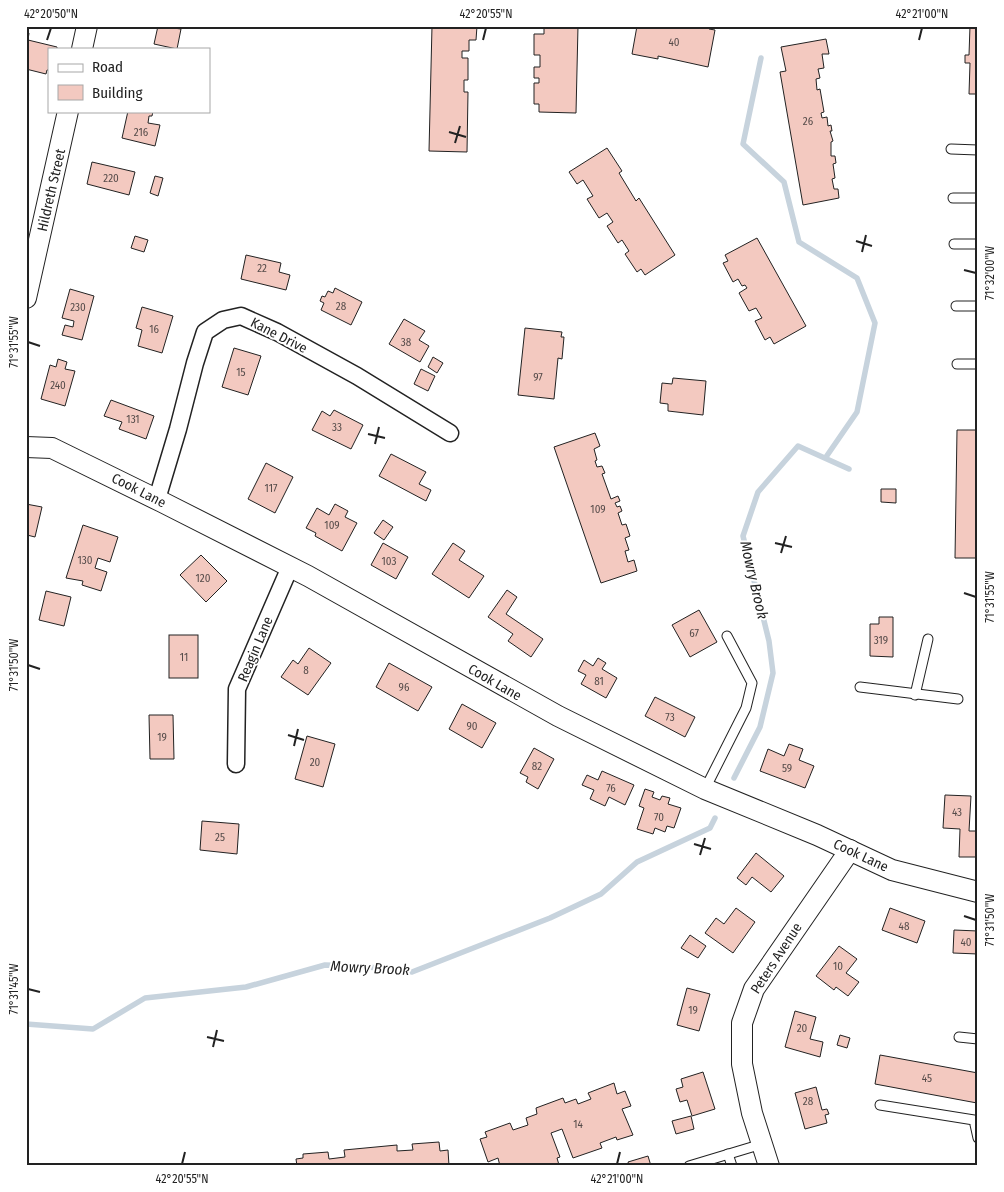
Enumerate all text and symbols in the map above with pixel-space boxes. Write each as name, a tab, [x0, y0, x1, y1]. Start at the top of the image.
text: 42°20'50"N	[24, 7, 78, 21]
text: 42°20'55"N	[460, 7, 512, 21]
text: 42°21'00"N	[896, 7, 948, 21]
house number: 40	[668, 36, 680, 49]
legend	[48, 48, 210, 112]
text: Road	[92, 58, 123, 76]
text: Building	[92, 84, 143, 102]
house number: 26	[803, 115, 814, 128]
house number: 216	[134, 126, 149, 139]
street label: Hildreth Street	[34, 147, 69, 233]
house number: 220	[103, 172, 119, 185]
text: 71°32'00"W	[983, 246, 997, 300]
house number: 22	[257, 262, 267, 275]
house number: 28	[336, 300, 347, 313]
house number: 230	[70, 301, 86, 314]
street label: Kane Drive	[248, 314, 310, 357]
text: 71°31'55"W	[7, 316, 21, 368]
house number: 16	[149, 323, 159, 336]
house number: 38	[401, 336, 412, 349]
house number: 15	[236, 366, 246, 379]
house number: 97	[533, 371, 543, 384]
house number: 240	[50, 379, 66, 392]
house number: 131	[126, 413, 140, 426]
house number: 33	[332, 421, 342, 434]
street label: Cook Lane	[109, 470, 169, 511]
house number: 117	[265, 482, 278, 495]
house number: 109	[590, 503, 606, 516]
house number: 109	[324, 519, 340, 532]
water label: Mowry Brook	[736, 539, 772, 621]
house number: 130	[78, 554, 93, 567]
house number: 103	[382, 555, 396, 568]
text: 71°31'55"W	[983, 571, 997, 623]
house number: 120	[196, 572, 211, 585]
street label: Reagin Lane	[234, 614, 277, 684]
house number: 67	[689, 627, 699, 640]
house number: 319	[874, 634, 888, 647]
text: 71°31'50"W	[7, 639, 21, 691]
house number: 11	[180, 651, 188, 664]
street label: Cook Lane	[465, 660, 524, 704]
house number: 8	[303, 664, 309, 677]
house number: 81	[594, 675, 604, 688]
house number: 96	[399, 681, 410, 694]
house number: 73	[665, 711, 675, 724]
house number: 90	[466, 720, 478, 733]
house number: 19	[157, 731, 167, 744]
house number: 20	[310, 756, 321, 769]
house number: 82	[532, 760, 542, 773]
house number: 59	[782, 762, 792, 775]
house number: 76	[606, 782, 616, 795]
house number: 43	[952, 806, 962, 819]
house number: 70	[654, 811, 664, 824]
house number: 25	[215, 831, 225, 844]
street label: Cook Lane	[831, 835, 891, 876]
text: 71°31'50"W	[983, 894, 997, 946]
street label: Peters Avenue	[747, 920, 806, 997]
house number: 48	[899, 920, 910, 933]
house number: 40	[960, 936, 972, 949]
water label: Mowry Brook	[330, 957, 411, 979]
house number: 10	[833, 960, 843, 973]
text: 71°31'45"W	[7, 963, 21, 1015]
house number: 19	[688, 1004, 698, 1017]
house number: 20	[797, 1022, 808, 1035]
house number: 45	[922, 1072, 932, 1085]
house number: 28	[803, 1095, 814, 1108]
house number: 14	[573, 1118, 583, 1131]
text: 42°20'55"N	[156, 1172, 208, 1186]
text: 42°21'00"N	[591, 1172, 643, 1186]

